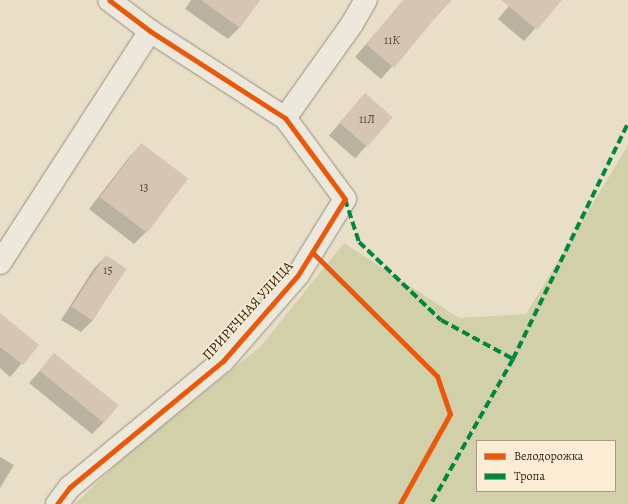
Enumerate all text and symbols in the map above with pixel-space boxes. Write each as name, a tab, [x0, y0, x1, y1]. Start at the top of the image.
house number: 11К	[384, 34, 400, 48]
house number: 11Л	[359, 113, 375, 127]
house number: 13	[139, 181, 149, 195]
street label: ПРИРЕЧНАЯ УЛИЦА	[199, 258, 297, 364]
house number: 15	[103, 264, 113, 278]
legend	[476, 440, 616, 492]
text: Велодорожка	[514, 448, 583, 464]
text: Тропа	[514, 468, 545, 484]

